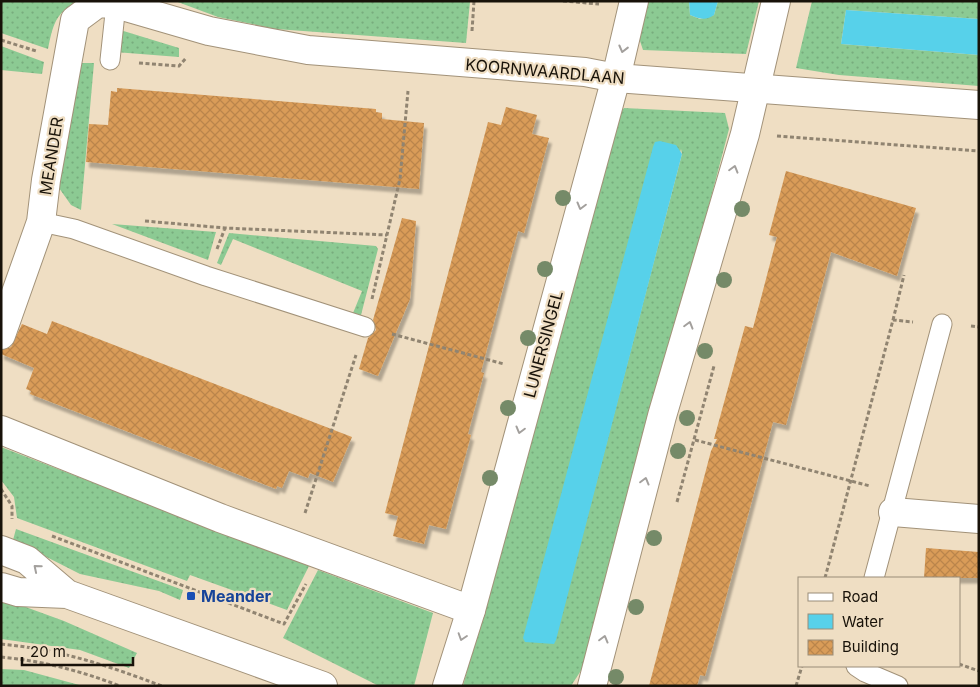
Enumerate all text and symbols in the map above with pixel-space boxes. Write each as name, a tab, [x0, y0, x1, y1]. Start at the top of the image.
one-way arrow	[618, 44, 629, 53]
street label: KOORNWAARDLAAN	[465, 54, 625, 88]
street label: MEANDER	[35, 116, 67, 196]
one-way arrow	[729, 165, 739, 173]
one-way arrow	[576, 201, 586, 209]
street label: LUNERSINGEL	[519, 288, 567, 400]
one-way arrow	[683, 321, 693, 329]
one-way arrow	[515, 425, 525, 433]
one-way arrow	[639, 477, 650, 486]
one-way arrow	[33, 565, 42, 574]
legend	[798, 577, 960, 667]
place label: Meander	[201, 586, 271, 606]
text: Road	[842, 587, 878, 606]
marker: Meander	[185, 590, 197, 602]
text: Water	[842, 612, 884, 631]
one-way arrow	[458, 632, 468, 641]
scale bar	[22, 634, 134, 666]
one-way arrow	[598, 634, 609, 643]
text: Building	[842, 637, 899, 656]
text: 20 m	[30, 642, 66, 661]

